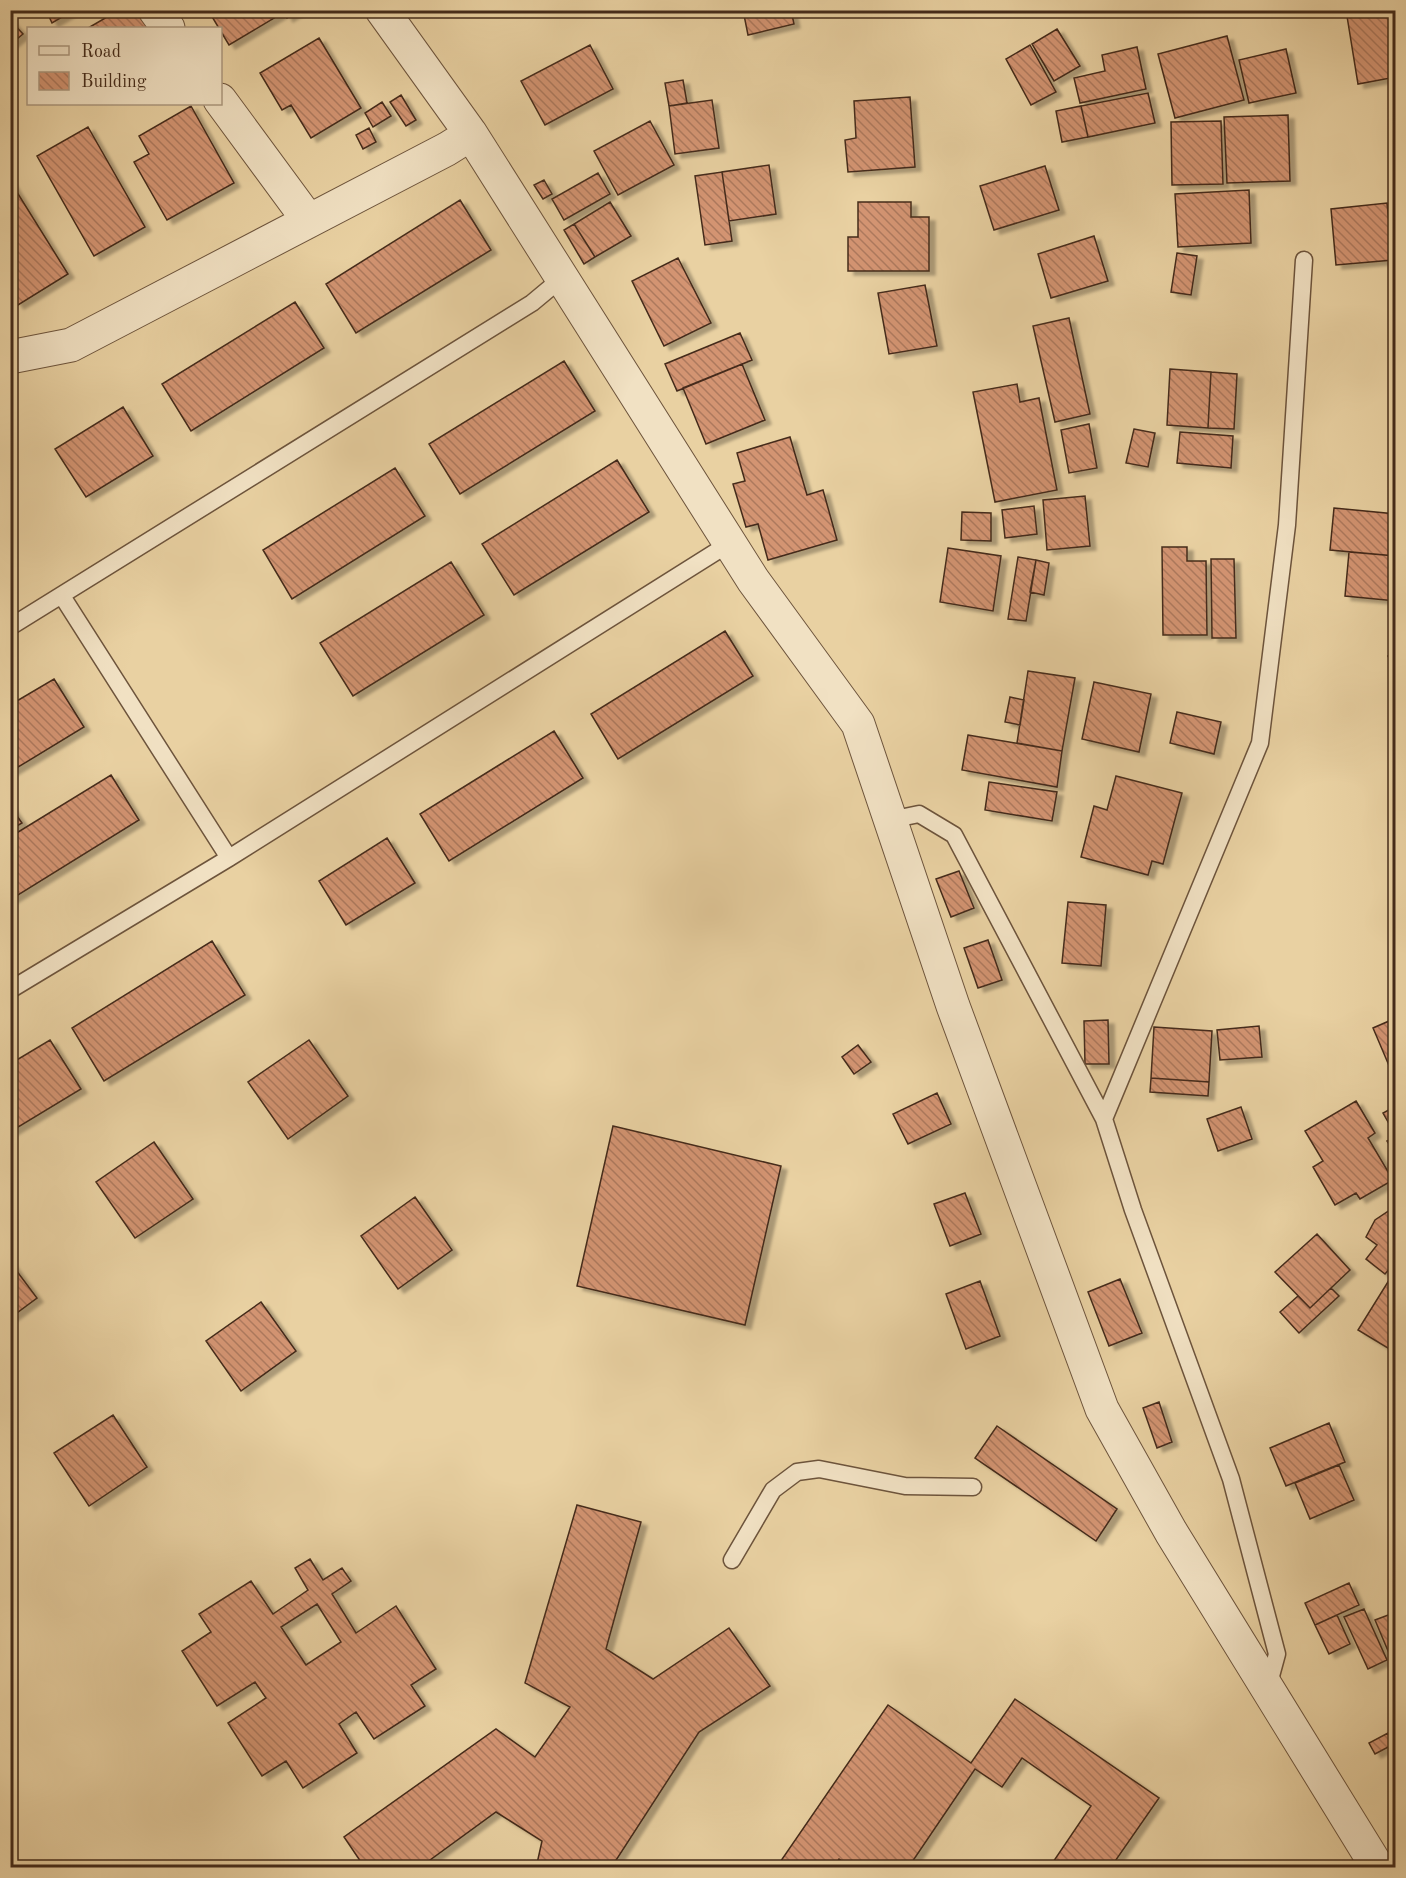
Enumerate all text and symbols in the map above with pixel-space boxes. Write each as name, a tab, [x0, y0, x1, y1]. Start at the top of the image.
legend	[27, 27, 222, 105]
text: Road	[81, 43, 121, 61]
text: Building	[81, 73, 147, 91]

